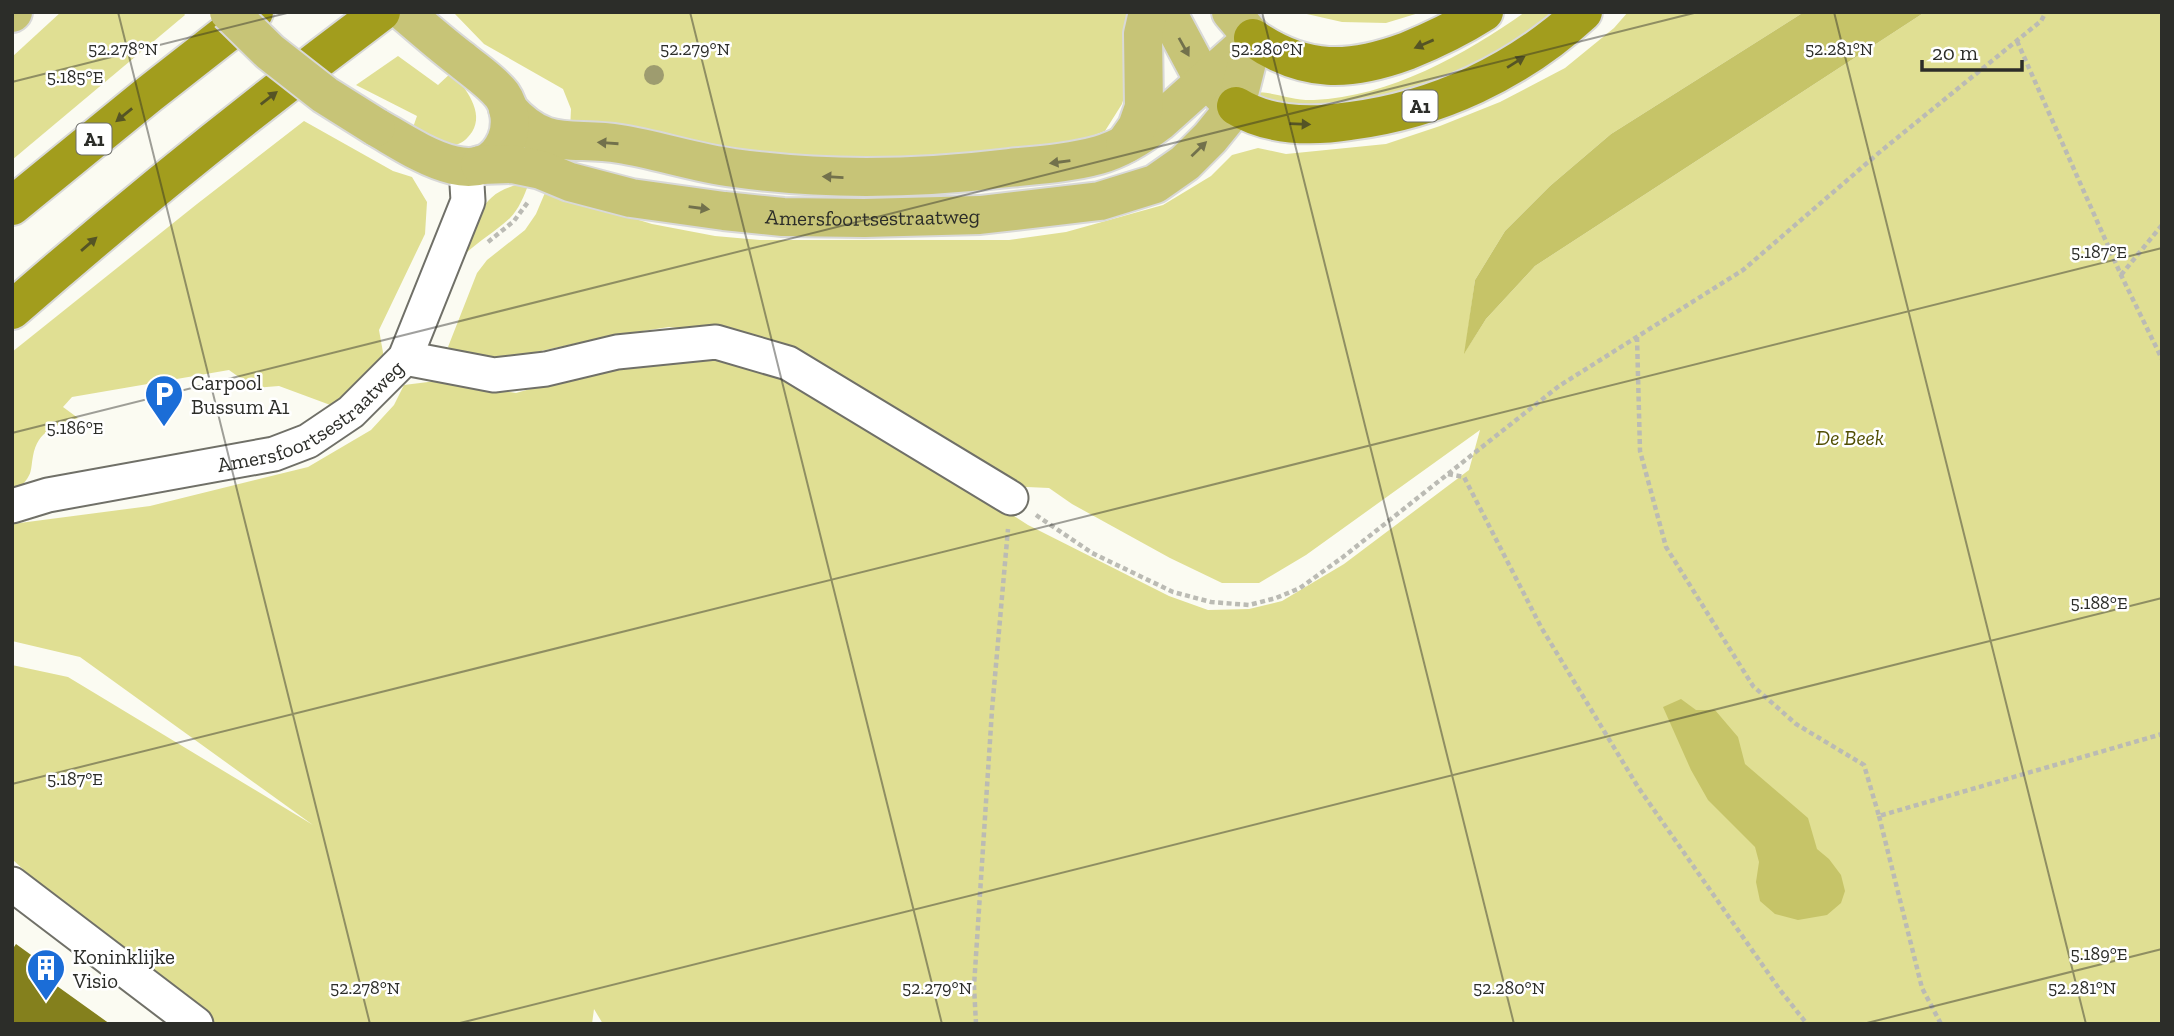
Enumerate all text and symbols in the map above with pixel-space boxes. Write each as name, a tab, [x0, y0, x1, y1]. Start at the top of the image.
scale bar	[1922, 28, 2022, 72]
text: 52.278°N	[88, 38, 158, 60]
text: 52.279°N	[660, 38, 730, 60]
one-way arrow	[1178, 38, 1191, 57]
text: 52.280°N	[1231, 38, 1303, 60]
one-way arrow	[1413, 38, 1434, 49]
text: 52.281°N	[1805, 38, 1873, 60]
text: 20 m	[1932, 40, 1978, 65]
one-way arrow	[1506, 55, 1525, 68]
text: 5.185°E	[47, 66, 103, 88]
road number: A1	[1402, 90, 1438, 122]
one-way arrow	[260, 92, 278, 106]
one-way arrow	[115, 107, 133, 122]
one-way arrow	[1290, 118, 1312, 129]
road number: A1	[76, 124, 112, 154]
one-way arrow	[597, 137, 619, 148]
one-way arrow	[1190, 141, 1207, 157]
one-way arrow	[1048, 157, 1070, 168]
one-way arrow	[822, 171, 844, 182]
one-way arrow	[688, 202, 710, 213]
street label: Amersfoortsestraatweg	[764, 202, 981, 231]
one-way arrow	[80, 237, 97, 252]
text: 5.187°E	[2071, 241, 2127, 263]
street label: Amersfoortsestraatweg	[215, 354, 409, 477]
place label: Carpool Bussum A1	[191, 370, 290, 419]
parking icon: Carpool Bussum A1	[143, 373, 185, 428]
text: 5.186°E	[47, 417, 103, 439]
park label: De Beek	[1816, 425, 1884, 450]
text: 5.188°E	[2070, 592, 2128, 614]
text: 5.187°E	[47, 768, 103, 790]
text: 5.189°E	[2071, 943, 2127, 965]
place label: Koninklijke Visio	[72, 944, 175, 993]
building icon: Koninklijke Visio	[25, 947, 67, 1002]
text: 52.278°N	[330, 977, 400, 999]
text: 52.279°N	[902, 977, 972, 999]
text: 52.280°N	[1473, 977, 1545, 999]
text: 52.281°N	[2048, 977, 2116, 999]

